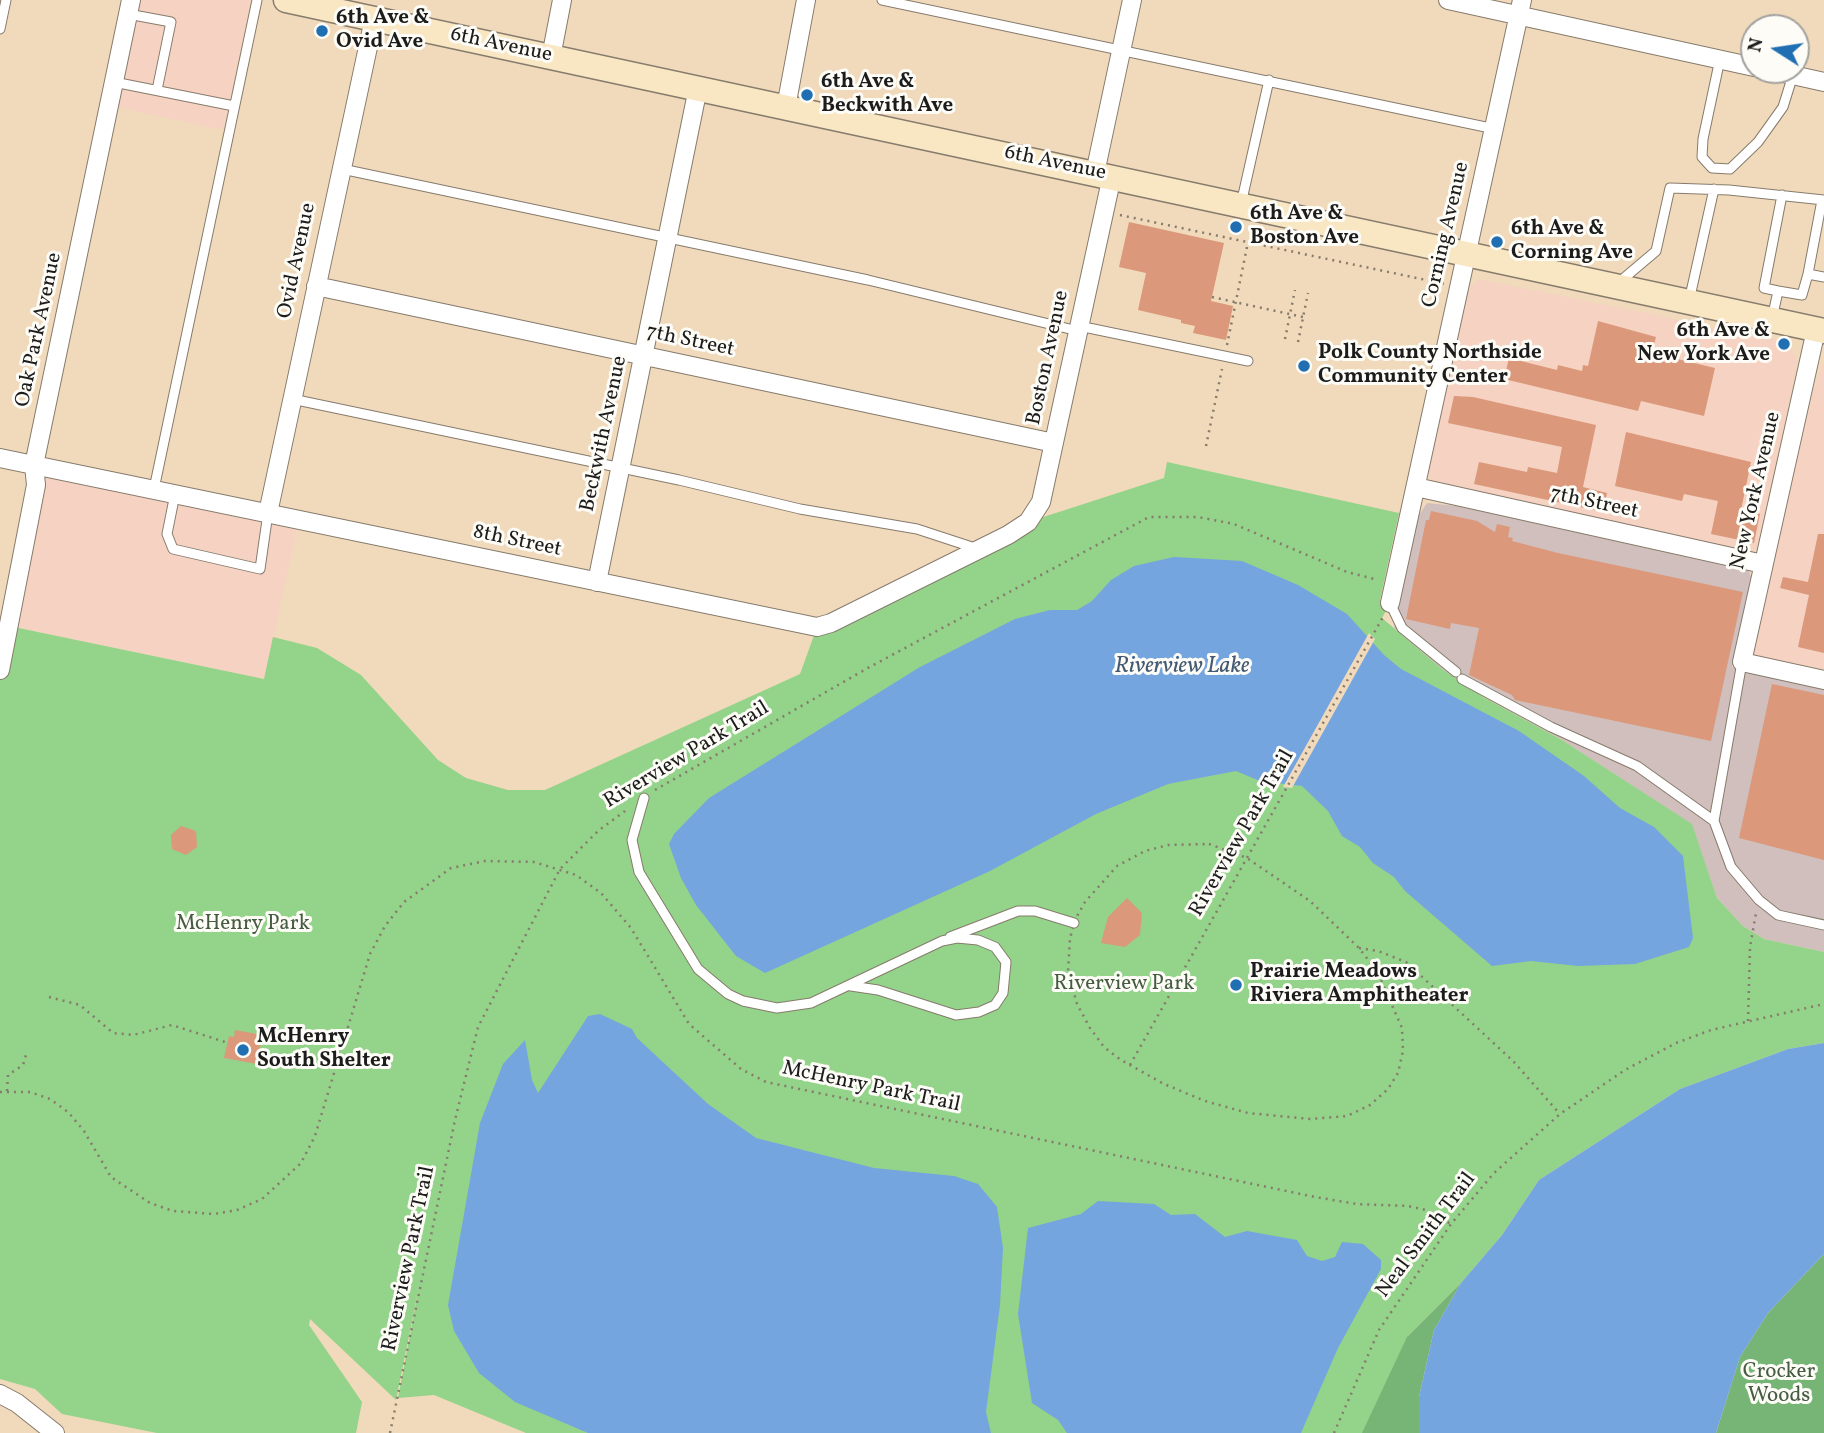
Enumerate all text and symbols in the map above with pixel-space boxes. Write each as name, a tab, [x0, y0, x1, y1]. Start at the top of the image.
place label: 6th Ave & Ovid Ave	[336, 6, 429, 56]
north arrow	[1740, 14, 1810, 84]
marker: 6th Ave & Ovid Ave	[314, 23, 330, 39]
street label: 6th Avenue	[448, 23, 554, 69]
text: N	[1742, 36, 1771, 55]
place label: 6th Ave & Beckwith Ave	[821, 70, 953, 120]
marker: 6th Ave & Beckwith Ave	[799, 87, 815, 103]
street label: 6th Avenue	[1002, 141, 1108, 187]
street label: Corning Avenue	[1418, 160, 1476, 310]
street label: Ovid Avenue	[273, 201, 323, 321]
place label: 6th Ave & Boston Ave	[1250, 202, 1359, 252]
place label: 6th Ave & Corning Ave	[1511, 217, 1633, 267]
marker: 6th Ave & Boston Ave	[1228, 219, 1244, 235]
marker: 6th Ave & Corning Ave	[1489, 234, 1505, 250]
street label: Oak Park Avenue	[11, 250, 69, 410]
street label: Boston Avenue	[1022, 288, 1076, 428]
place label: 6th Ave & New York Ave	[1637, 319, 1770, 369]
street label: 7th Street	[644, 320, 736, 364]
marker: 6th Ave & New York Ave	[1776, 336, 1792, 352]
place label: Polk County Northside Community Center	[1318, 341, 1542, 391]
street label: Beckwith Avenue	[576, 354, 634, 514]
marker: Polk County Northside Community Center	[1296, 358, 1312, 374]
street label: New York Avenue	[1727, 410, 1787, 572]
street label: 7th Street	[1548, 482, 1640, 526]
street label: 8th Street	[470, 520, 564, 564]
water label: Riverview Lake	[1114, 654, 1250, 682]
street label: Riverview Park Trail	[600, 697, 774, 815]
street label: Riverview Park Trail	[1185, 746, 1301, 922]
park label: McHenry Park	[176, 912, 310, 938]
place label: Prairie Meadows Riviera Amphitheater	[1250, 960, 1468, 1010]
park label: Riverview Park	[1054, 972, 1194, 998]
marker: Prairie Meadows Riviera Amphitheater	[1228, 977, 1244, 993]
place label: McHenry South Shelter	[257, 1025, 391, 1075]
marker: McHenry South Shelter	[235, 1042, 251, 1058]
street label: McHenry Park Trail	[780, 1057, 962, 1119]
street label: Riverview Park Trail	[378, 1164, 442, 1354]
street label: Neal Smith Trail	[1372, 1168, 1482, 1304]
park label: Crocker Woods	[1743, 1360, 1815, 1410]

